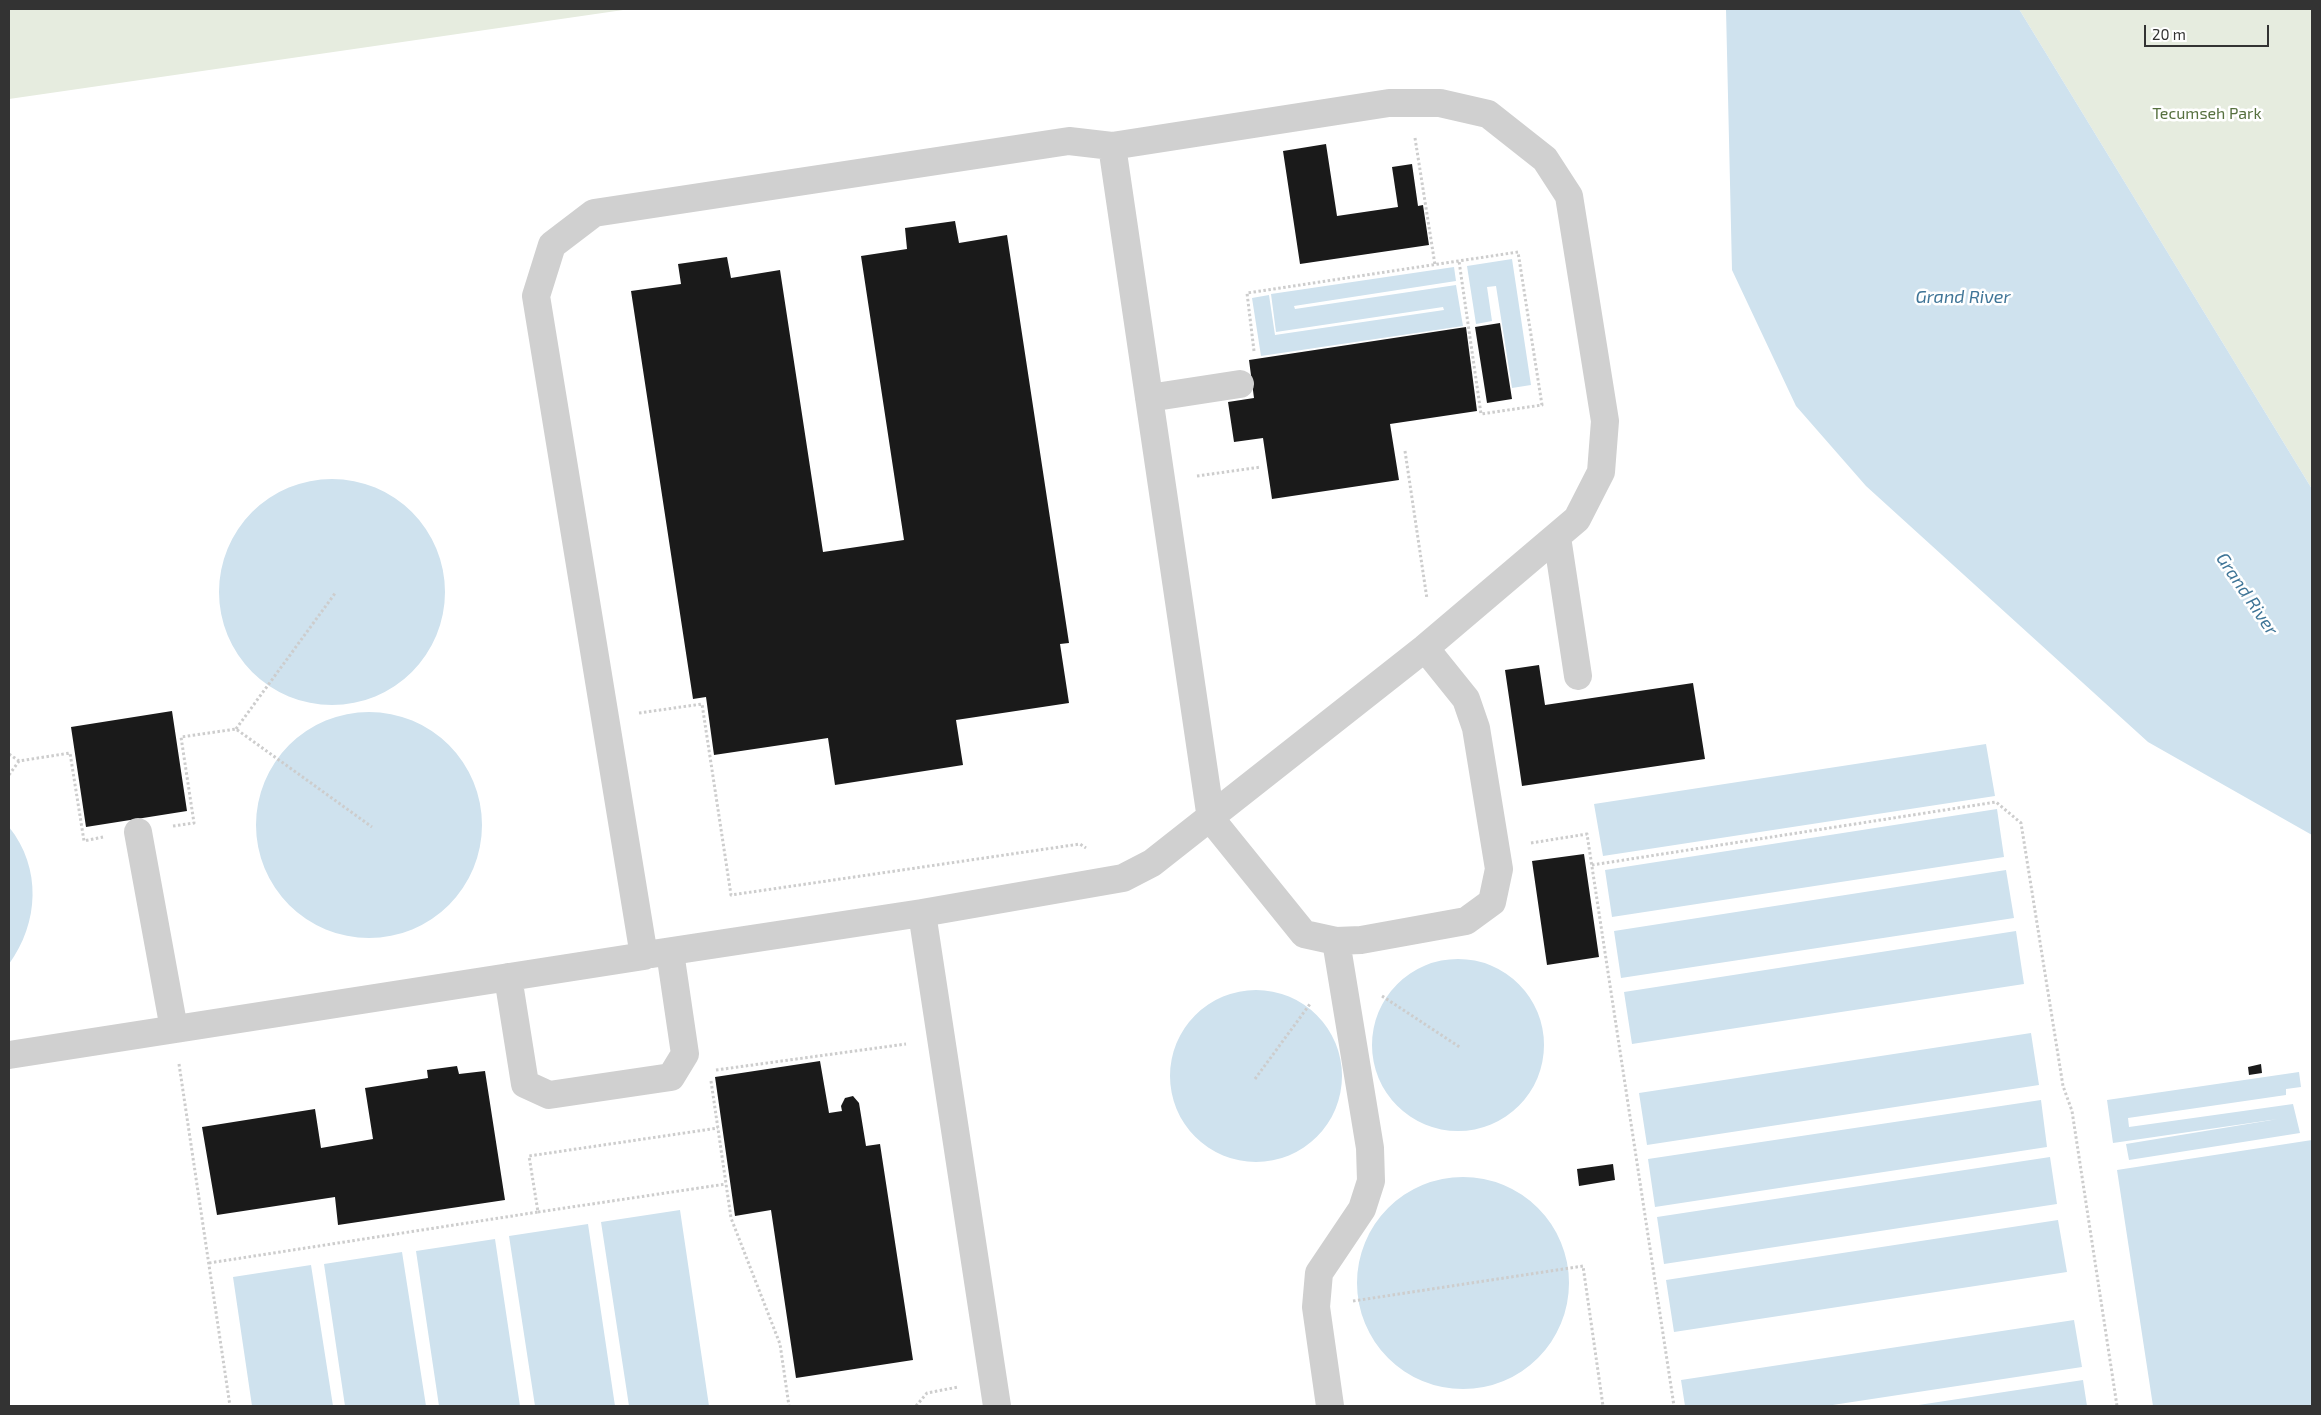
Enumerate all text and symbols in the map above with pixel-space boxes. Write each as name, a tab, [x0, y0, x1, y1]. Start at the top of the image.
scale bar	[2146, 15, 2271, 47]
text: 20 m	[2152, 25, 2186, 43]
park label: Tecumseh Park	[2152, 104, 2262, 124]
water label: Grand River	[1915, 286, 2011, 308]
water label: Grand River	[2211, 549, 2283, 639]

